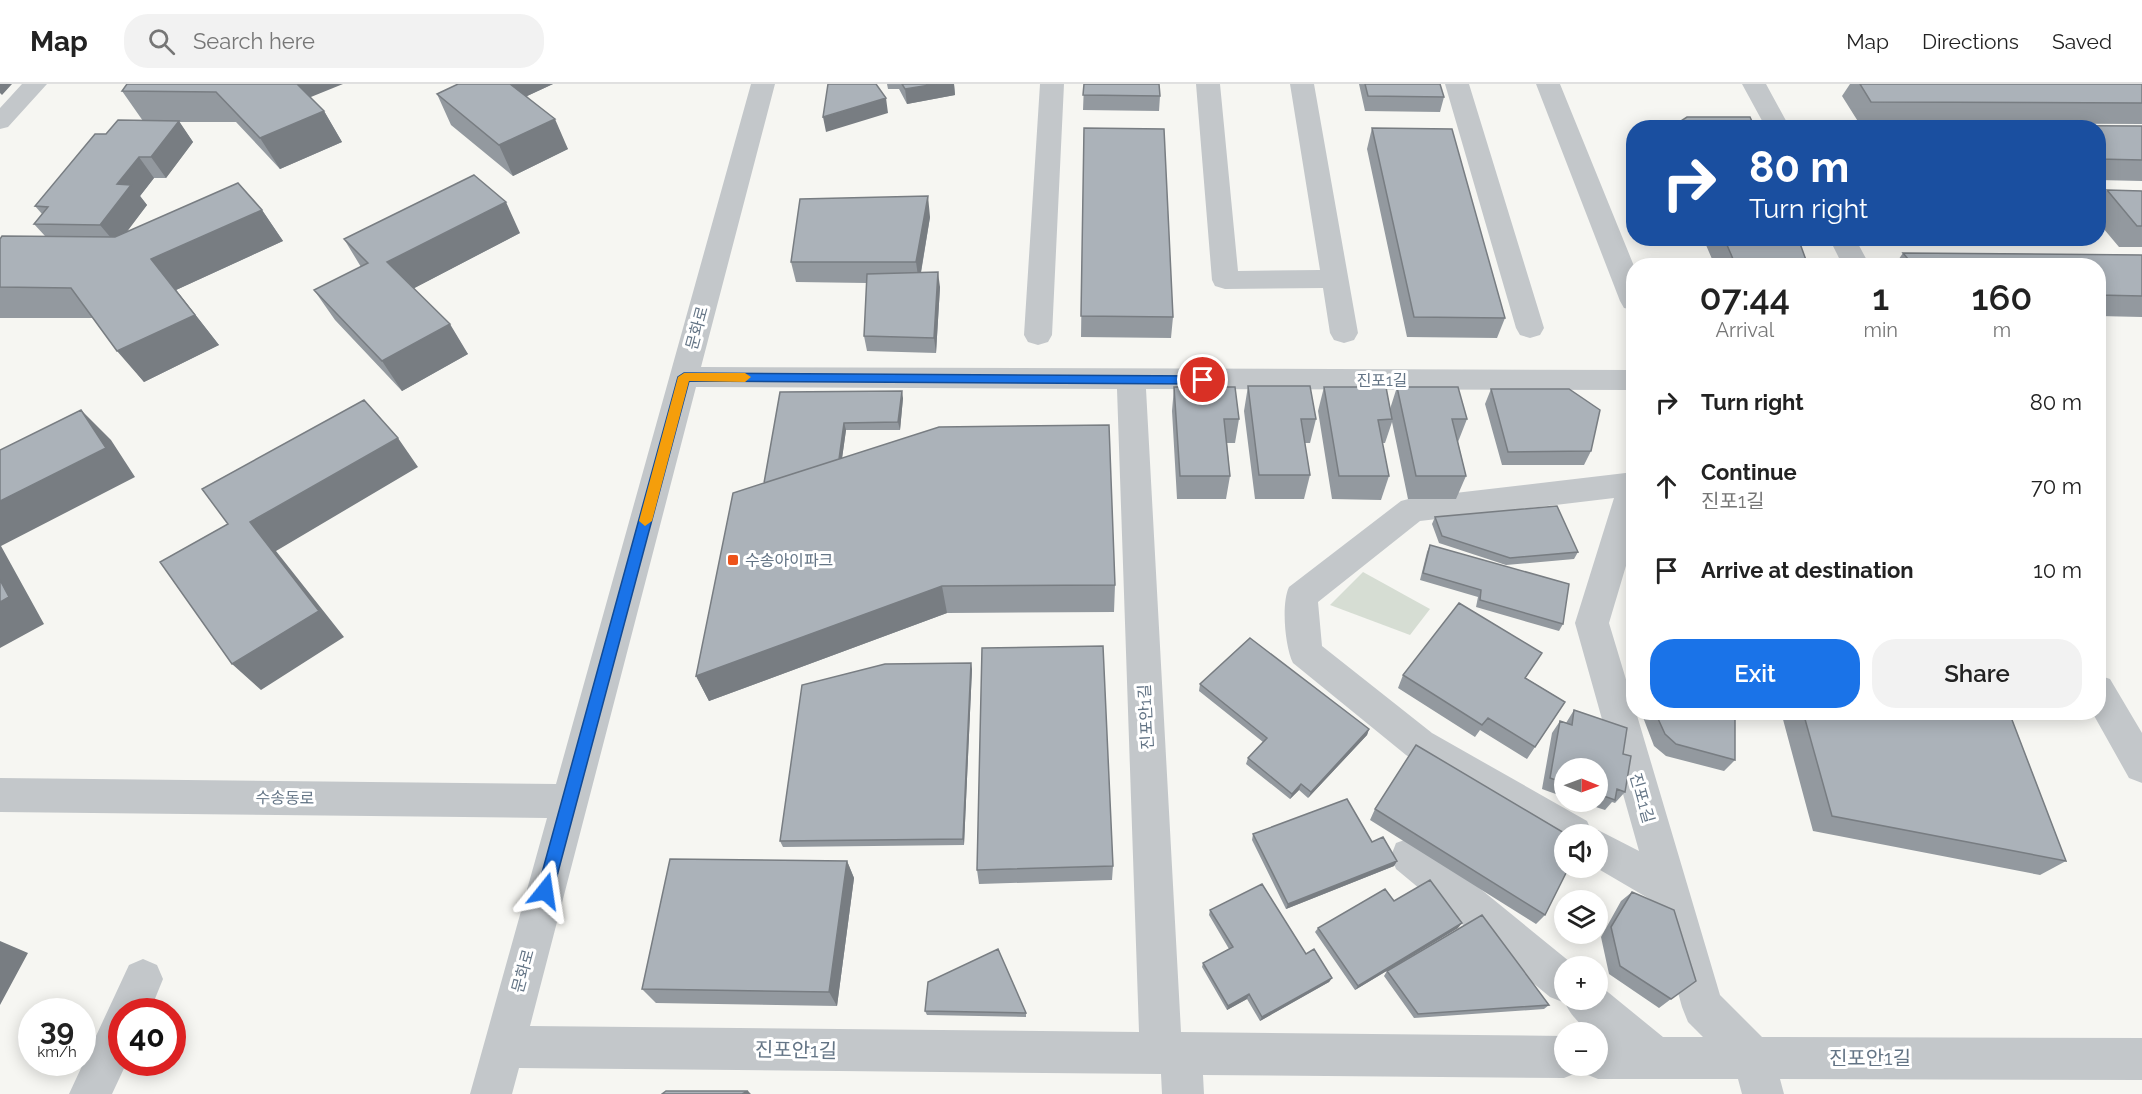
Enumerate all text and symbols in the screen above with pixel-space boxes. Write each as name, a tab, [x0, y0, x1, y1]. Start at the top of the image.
search box	[124, 14, 544, 68]
text: Map	[30, 25, 88, 58]
icon: search	[145, 25, 178, 58]
text: Search here	[193, 28, 315, 54]
text: Map	[1846, 29, 1889, 54]
text: Directions	[1922, 29, 2019, 54]
text: Saved	[2052, 29, 2112, 54]
text: 80 m	[1749, 143, 1849, 192]
icon: right	[1650, 144, 1728, 222]
text: Turn right	[1749, 193, 1868, 224]
text: 07:44	[1700, 276, 1790, 318]
text: 1	[1872, 276, 1889, 318]
text: 160	[1972, 276, 2032, 318]
street label: 문화로	[682, 304, 712, 352]
text: Arrival	[1715, 318, 1774, 342]
text: min	[1864, 318, 1898, 342]
text: m	[1993, 318, 2011, 342]
pin	[1177, 354, 1228, 405]
icon: arrive	[1186, 363, 1219, 396]
street label: 진포1길	[1356, 371, 1408, 390]
icon: right	[1650, 386, 1683, 419]
text: Turn right	[1701, 389, 1804, 415]
text: 80 m	[2030, 389, 2082, 415]
text: Continue	[1701, 459, 1797, 485]
icon: ahead	[1650, 470, 1683, 503]
text: 70 m	[2031, 473, 2082, 499]
text: 진포1길	[1701, 489, 1765, 513]
place label: 수송아이파크	[745, 551, 833, 570]
marker: 수송아이파크	[726, 553, 740, 567]
icon: arrive	[1650, 554, 1683, 587]
text: Arrive at destination	[1701, 557, 1914, 583]
text: 10 m	[2033, 557, 2082, 583]
button: Exit	[1650, 639, 1860, 708]
button: Share	[1872, 639, 2082, 708]
street label: 진포안1길	[1135, 684, 1157, 750]
north arrow	[1554, 758, 1608, 812]
map controls	[1554, 758, 1608, 1076]
street label: 진포1길	[1626, 771, 1658, 825]
street label: 수송동로	[255, 788, 315, 808]
button: sound	[1554, 824, 1608, 878]
position arrow	[513, 859, 577, 923]
button: layers	[1554, 890, 1608, 944]
street label: 문화로	[508, 947, 538, 995]
button: +	[1554, 956, 1608, 1010]
speed limit sign: 40	[108, 998, 186, 1076]
text: 39	[40, 1012, 74, 1047]
button: −	[1554, 1022, 1608, 1076]
street label: 진포안1길	[755, 1037, 837, 1063]
text: km/h	[37, 1043, 77, 1061]
street label: 진포안1길	[1829, 1046, 1911, 1070]

